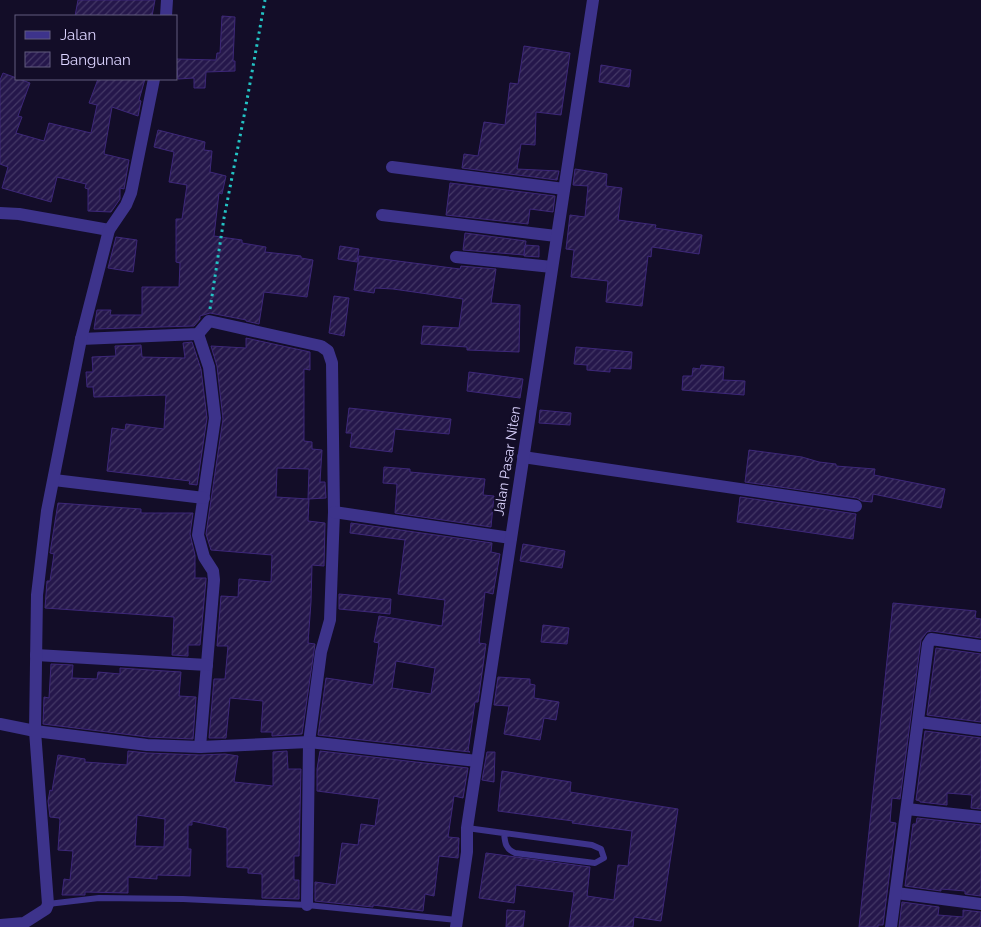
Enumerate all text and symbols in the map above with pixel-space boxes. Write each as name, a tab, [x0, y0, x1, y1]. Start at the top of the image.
legend	[15, 15, 178, 80]
text: Jalan	[60, 26, 96, 44]
text: Bangunan	[60, 51, 131, 69]
street label: Jalan Pasar Niten	[490, 405, 524, 517]

